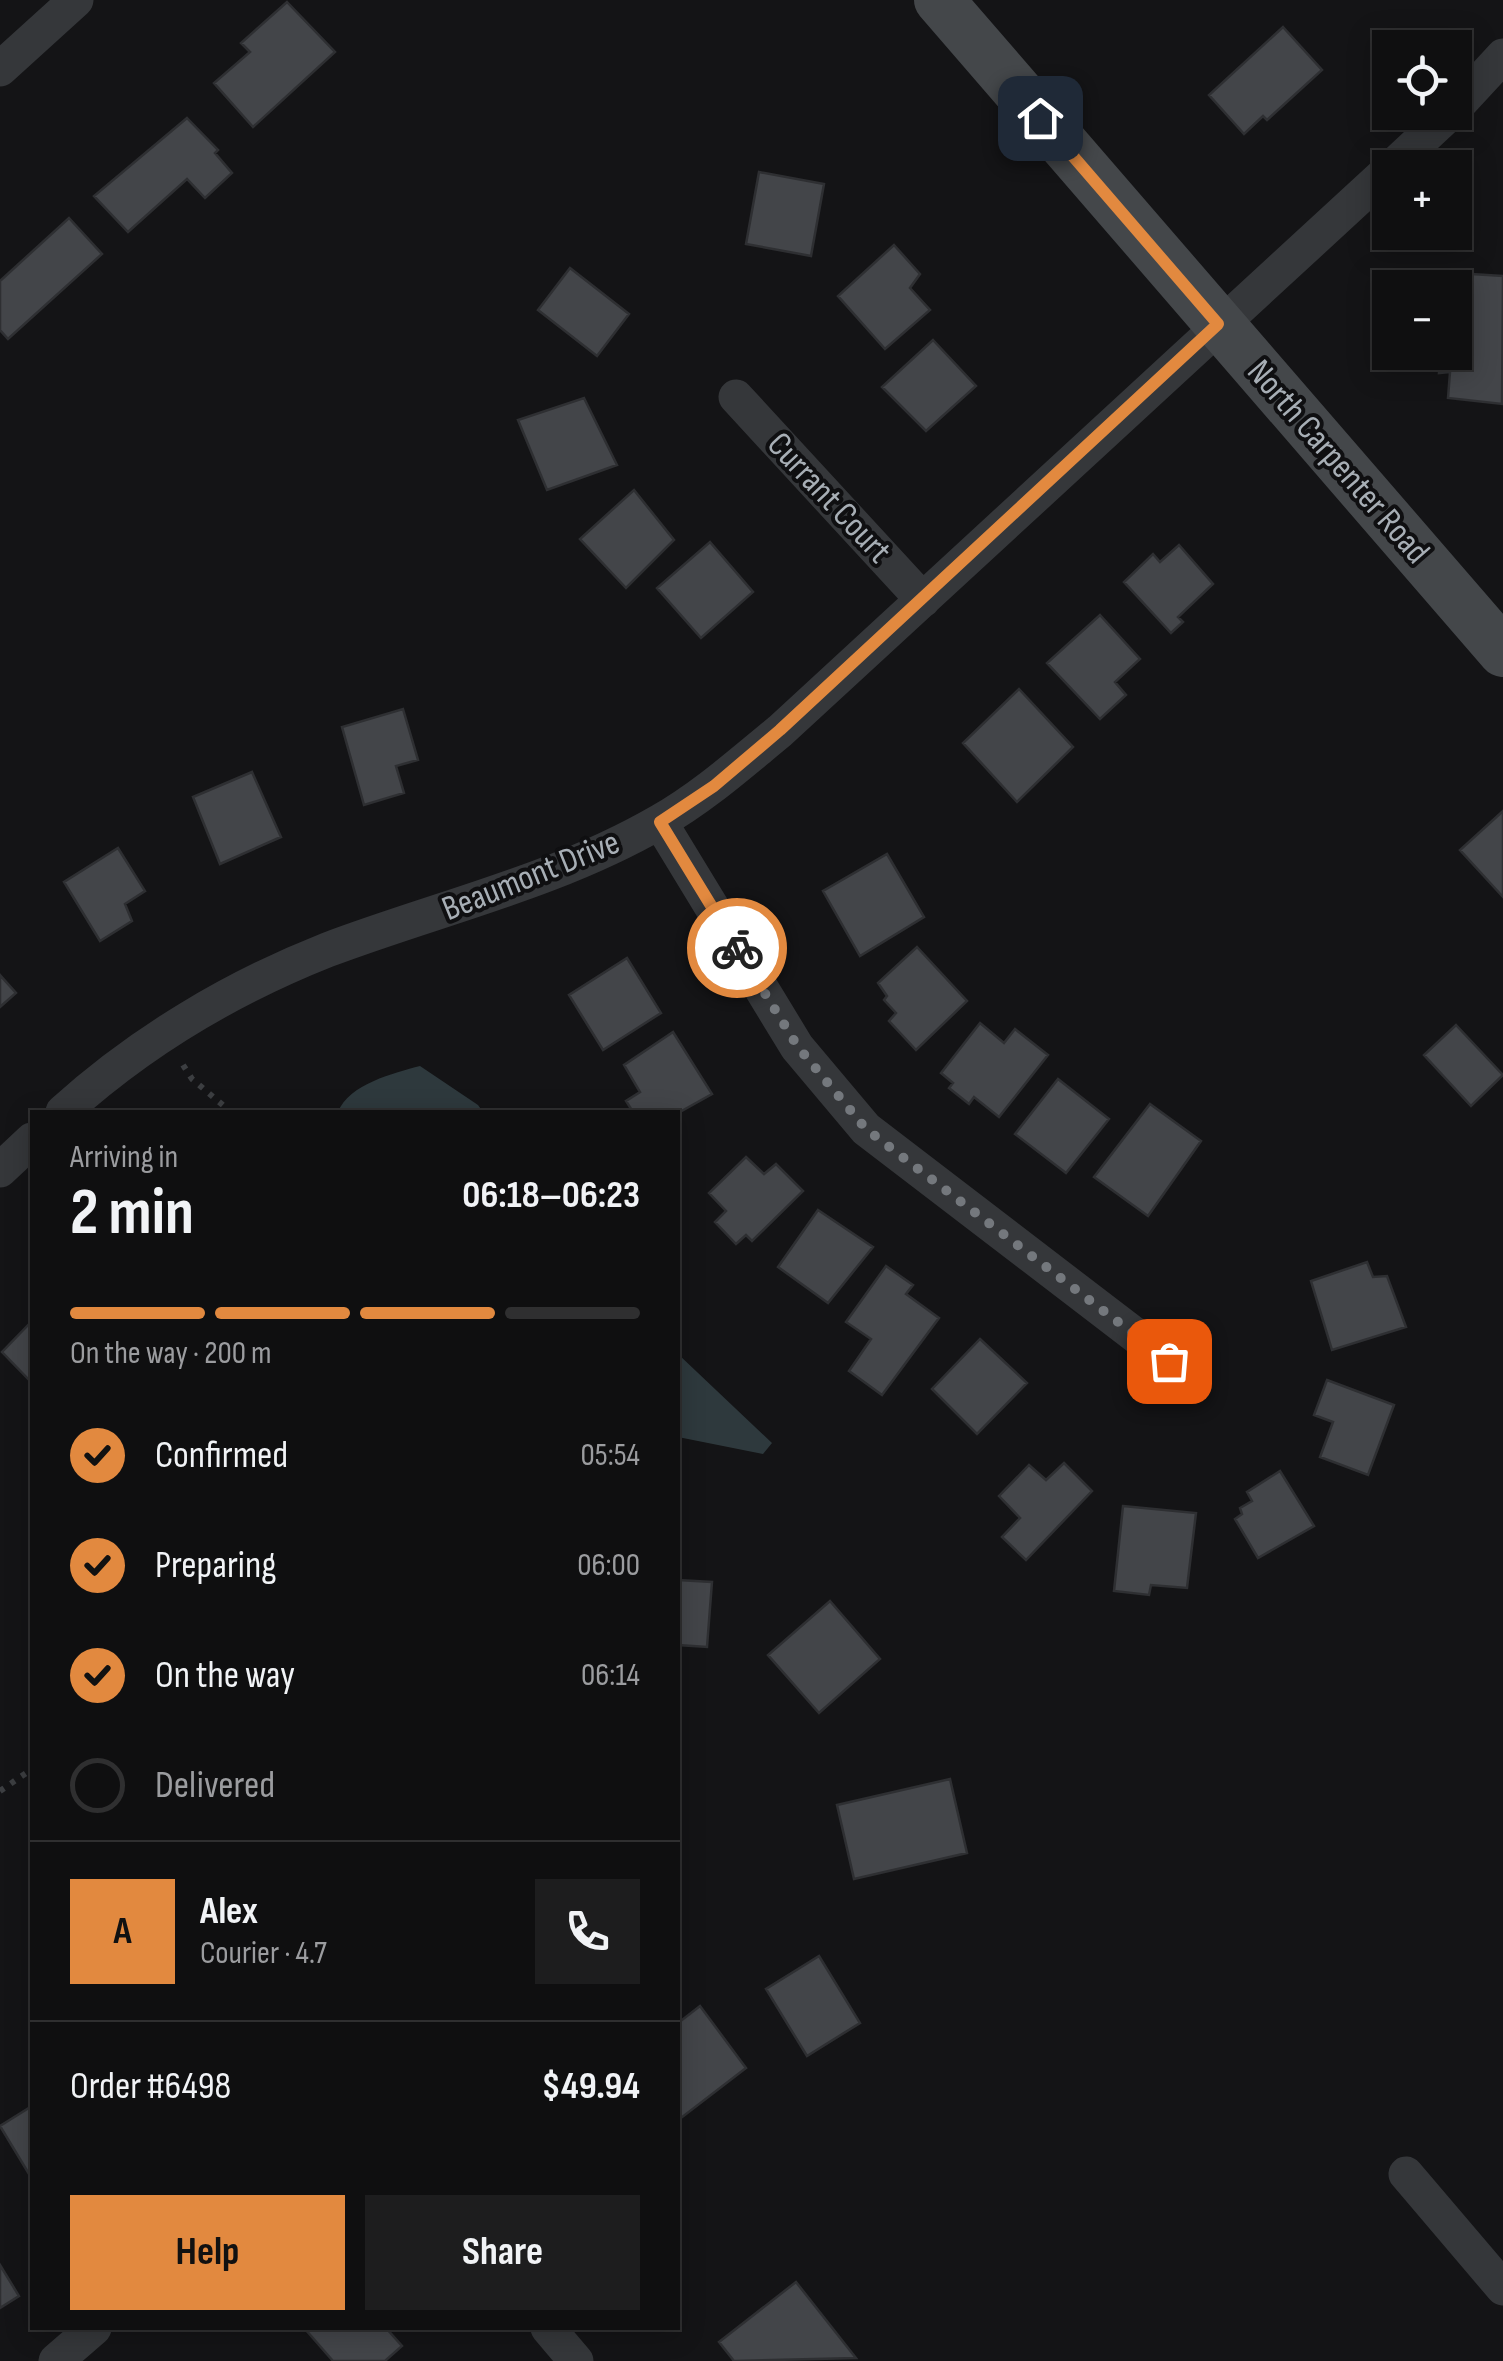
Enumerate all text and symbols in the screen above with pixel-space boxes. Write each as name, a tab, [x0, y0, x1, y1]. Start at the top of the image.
map controls	[1372, 30, 1472, 370]
button: locate	[1372, 30, 1472, 130]
pin	[998, 76, 1083, 161]
icon: home	[1013, 91, 1068, 146]
button: +	[1372, 150, 1472, 250]
button: −	[1372, 270, 1472, 370]
street label: North Carpenter Road	[1238, 351, 1438, 573]
street label: Currant Court	[758, 424, 900, 572]
street label: Beaumont Drive	[436, 821, 626, 931]
courier	[687, 898, 787, 998]
icon: bike	[710, 921, 765, 976]
text: Arriving in	[70, 1138, 178, 1177]
text: 06:18–06:23	[462, 1173, 640, 1218]
text: 2 min	[70, 1175, 194, 1253]
pin	[1127, 1319, 1212, 1404]
text: On the way · 200 m	[70, 1334, 272, 1373]
icon: bag	[1142, 1334, 1197, 1389]
icon: check	[70, 1428, 125, 1483]
text: Confirmed	[155, 1433, 288, 1478]
text: 05:54	[581, 1436, 640, 1475]
icon: check	[70, 1538, 125, 1593]
text: Preparing	[155, 1543, 276, 1588]
text: 06:00	[577, 1546, 640, 1585]
icon: check	[70, 1648, 125, 1703]
text: On the way	[155, 1653, 295, 1698]
text: 06:14	[581, 1656, 640, 1695]
text: Delivered	[155, 1763, 275, 1808]
button: phone	[535, 1879, 640, 1984]
text: Alex	[200, 1889, 258, 1934]
text: A	[113, 1909, 132, 1954]
text: Courier · 4.7	[200, 1934, 327, 1973]
text: Order #6498	[70, 2064, 231, 2109]
text: $49.94	[542, 2064, 640, 2109]
button: Help	[70, 2195, 345, 2310]
button: Share	[365, 2195, 640, 2310]

